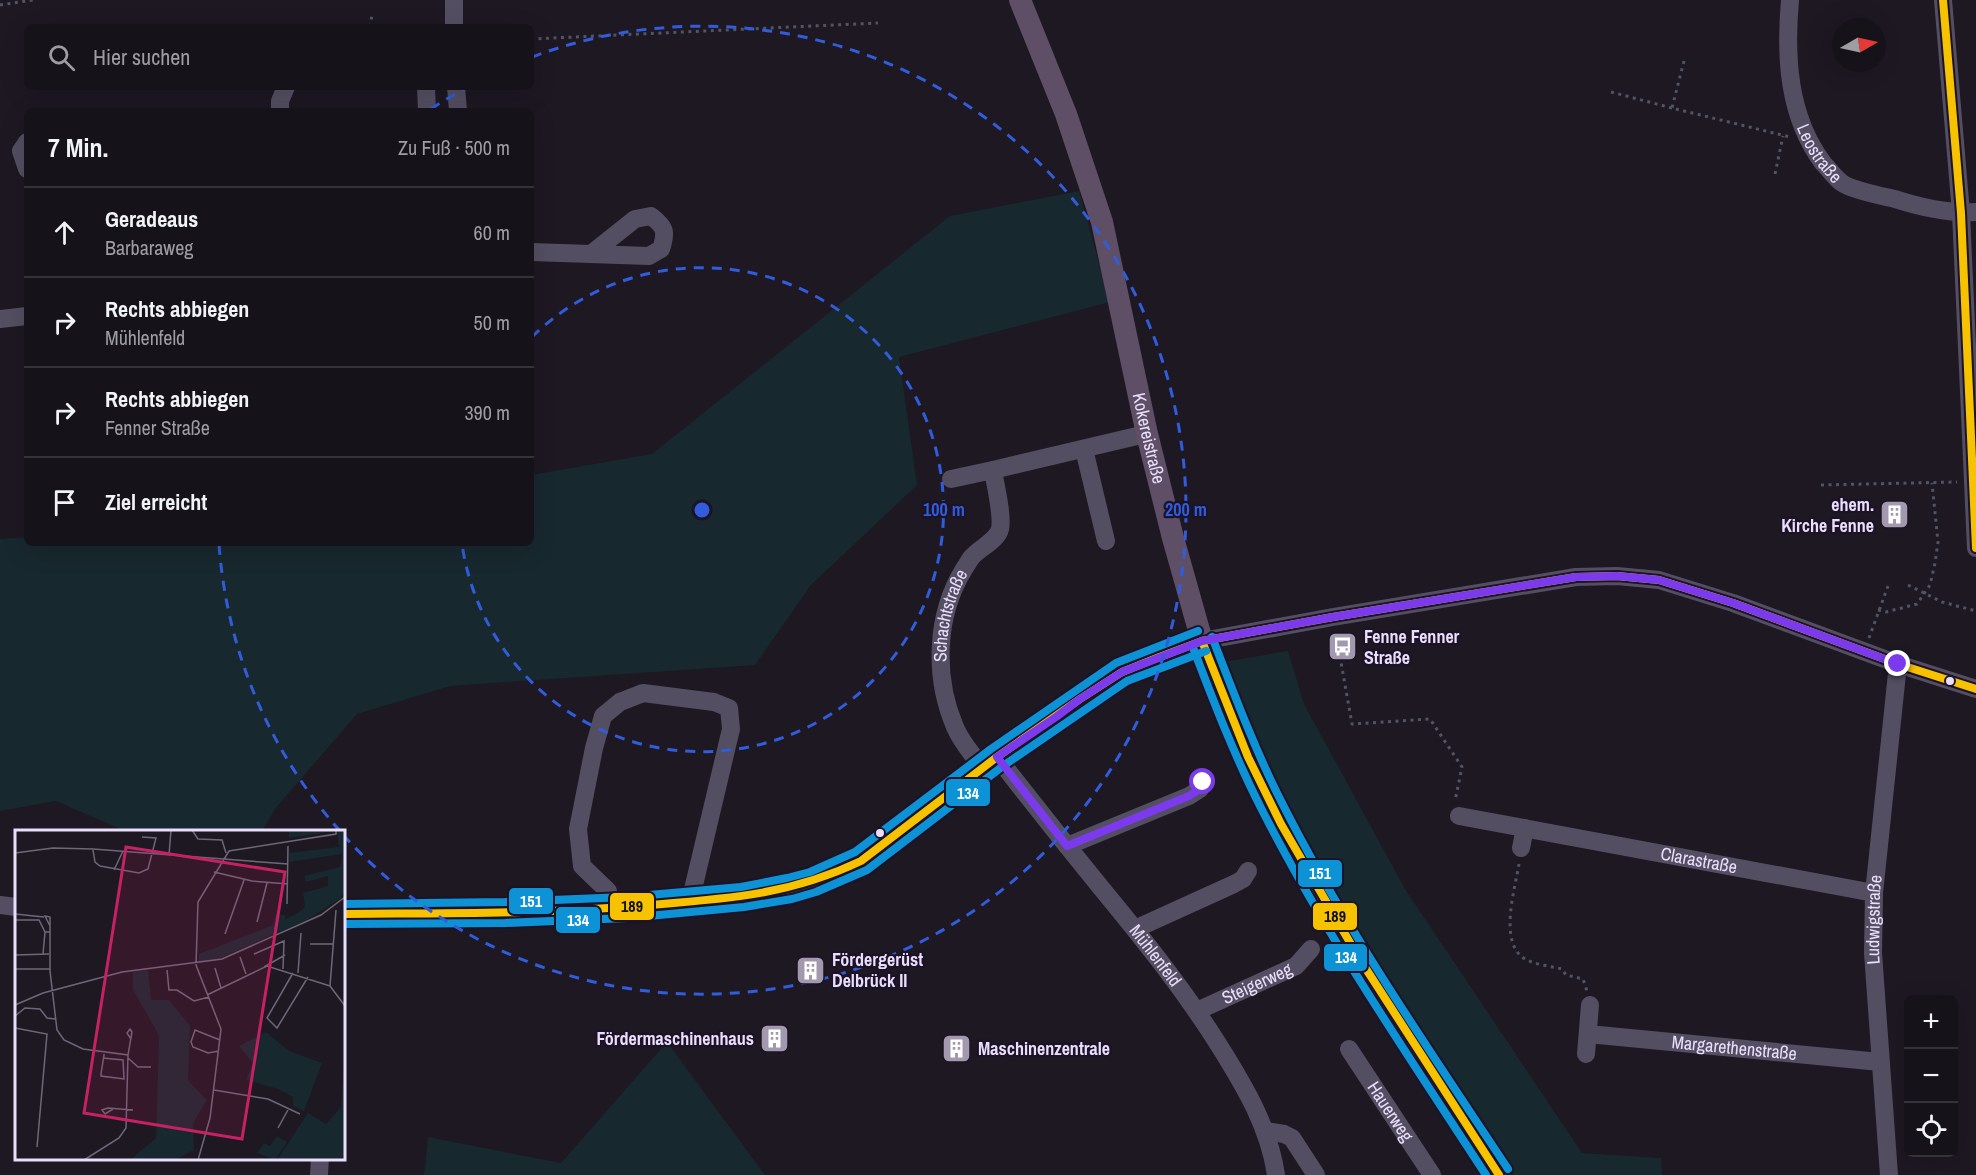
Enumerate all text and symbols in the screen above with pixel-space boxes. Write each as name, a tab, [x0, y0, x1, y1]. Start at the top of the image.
north arrow	[1832, 18, 1886, 72]
search box	[24, 24, 534, 90]
icon: search	[45, 41, 78, 74]
text: Hier suchen	[93, 42, 190, 72]
street label: Leostraße	[1791, 120, 1848, 189]
text: 7 Min.	[48, 130, 108, 165]
text: Zu Fuß · 500 m	[398, 134, 510, 161]
text: Geradeaus	[105, 204, 198, 234]
icon: ahead	[48, 216, 81, 249]
text: 60 m	[474, 219, 510, 246]
text: Barbaraweg	[105, 234, 193, 261]
text: Rechts abbiegen	[105, 294, 249, 324]
icon: right	[48, 306, 81, 339]
text: 50 m	[474, 309, 510, 336]
text: Mühlenfeld	[105, 324, 185, 351]
text: Rechts abbiegen	[105, 384, 249, 414]
street label: Kokereistraße	[1127, 390, 1172, 486]
icon: right	[48, 396, 81, 429]
text: 390 m	[464, 399, 510, 426]
text: Fenner Straße	[105, 414, 210, 441]
icon: arrive	[48, 486, 81, 519]
text: Ziel erreicht	[105, 487, 207, 517]
place label: ehem. Kirche Fenne	[1781, 492, 1874, 538]
text: 100 m	[923, 497, 965, 522]
text: 200 m	[1165, 497, 1207, 522]
building icon: ehem. Kirche Fenne	[1879, 499, 1911, 531]
centre of rings	[692, 500, 712, 520]
street label: Schachtstraße	[928, 564, 973, 662]
place label: Fenne Fenner Straße	[1364, 624, 1460, 670]
bus stop icon: Fenne Fenner Straße	[1327, 631, 1359, 663]
route end	[1884, 650, 1910, 676]
unlabelled marker	[1944, 675, 1956, 687]
route start	[1189, 768, 1215, 794]
line badge: 134	[945, 778, 991, 807]
text: 134	[957, 782, 980, 804]
unlabelled marker	[874, 827, 886, 839]
inset map	[15, 830, 345, 1160]
street label: Clarastraße	[1659, 841, 1739, 879]
line badge: 151	[1297, 859, 1343, 888]
text: 151	[1309, 862, 1332, 884]
street label: Ludwigstraße	[1860, 874, 1888, 965]
line badge: 151	[508, 887, 554, 915]
text: 151	[520, 890, 543, 912]
line badge: 189	[609, 892, 655, 921]
text: 189	[621, 895, 643, 917]
line badge: 189	[1312, 902, 1358, 931]
text: 189	[1324, 905, 1346, 927]
line badge: 134	[555, 906, 601, 934]
text: 134	[567, 909, 590, 931]
street label: Mühlenfeld	[1124, 919, 1188, 991]
line badge: 134	[1323, 943, 1368, 972]
text: 134	[1335, 946, 1358, 968]
place label: Fördergerüst Delbrück II	[832, 947, 923, 993]
building icon: Fördergerüst Delbrück II	[795, 954, 827, 986]
street label: Steigerweg	[1218, 956, 1297, 1010]
map controls	[1904, 995, 1958, 1157]
button: +	[1904, 995, 1958, 1049]
building icon: Fördermaschinenhaus	[759, 1023, 791, 1055]
place label: Fördermaschinenhaus	[596, 1026, 754, 1051]
street label: Margarethenstraße	[1671, 1029, 1798, 1066]
building icon: Maschinenzentrale	[941, 1033, 973, 1065]
place label: Maschinenzentrale	[978, 1036, 1110, 1061]
button: −	[1904, 1049, 1958, 1103]
street label: Hauerweg	[1362, 1076, 1420, 1147]
button: locate	[1904, 1103, 1958, 1157]

